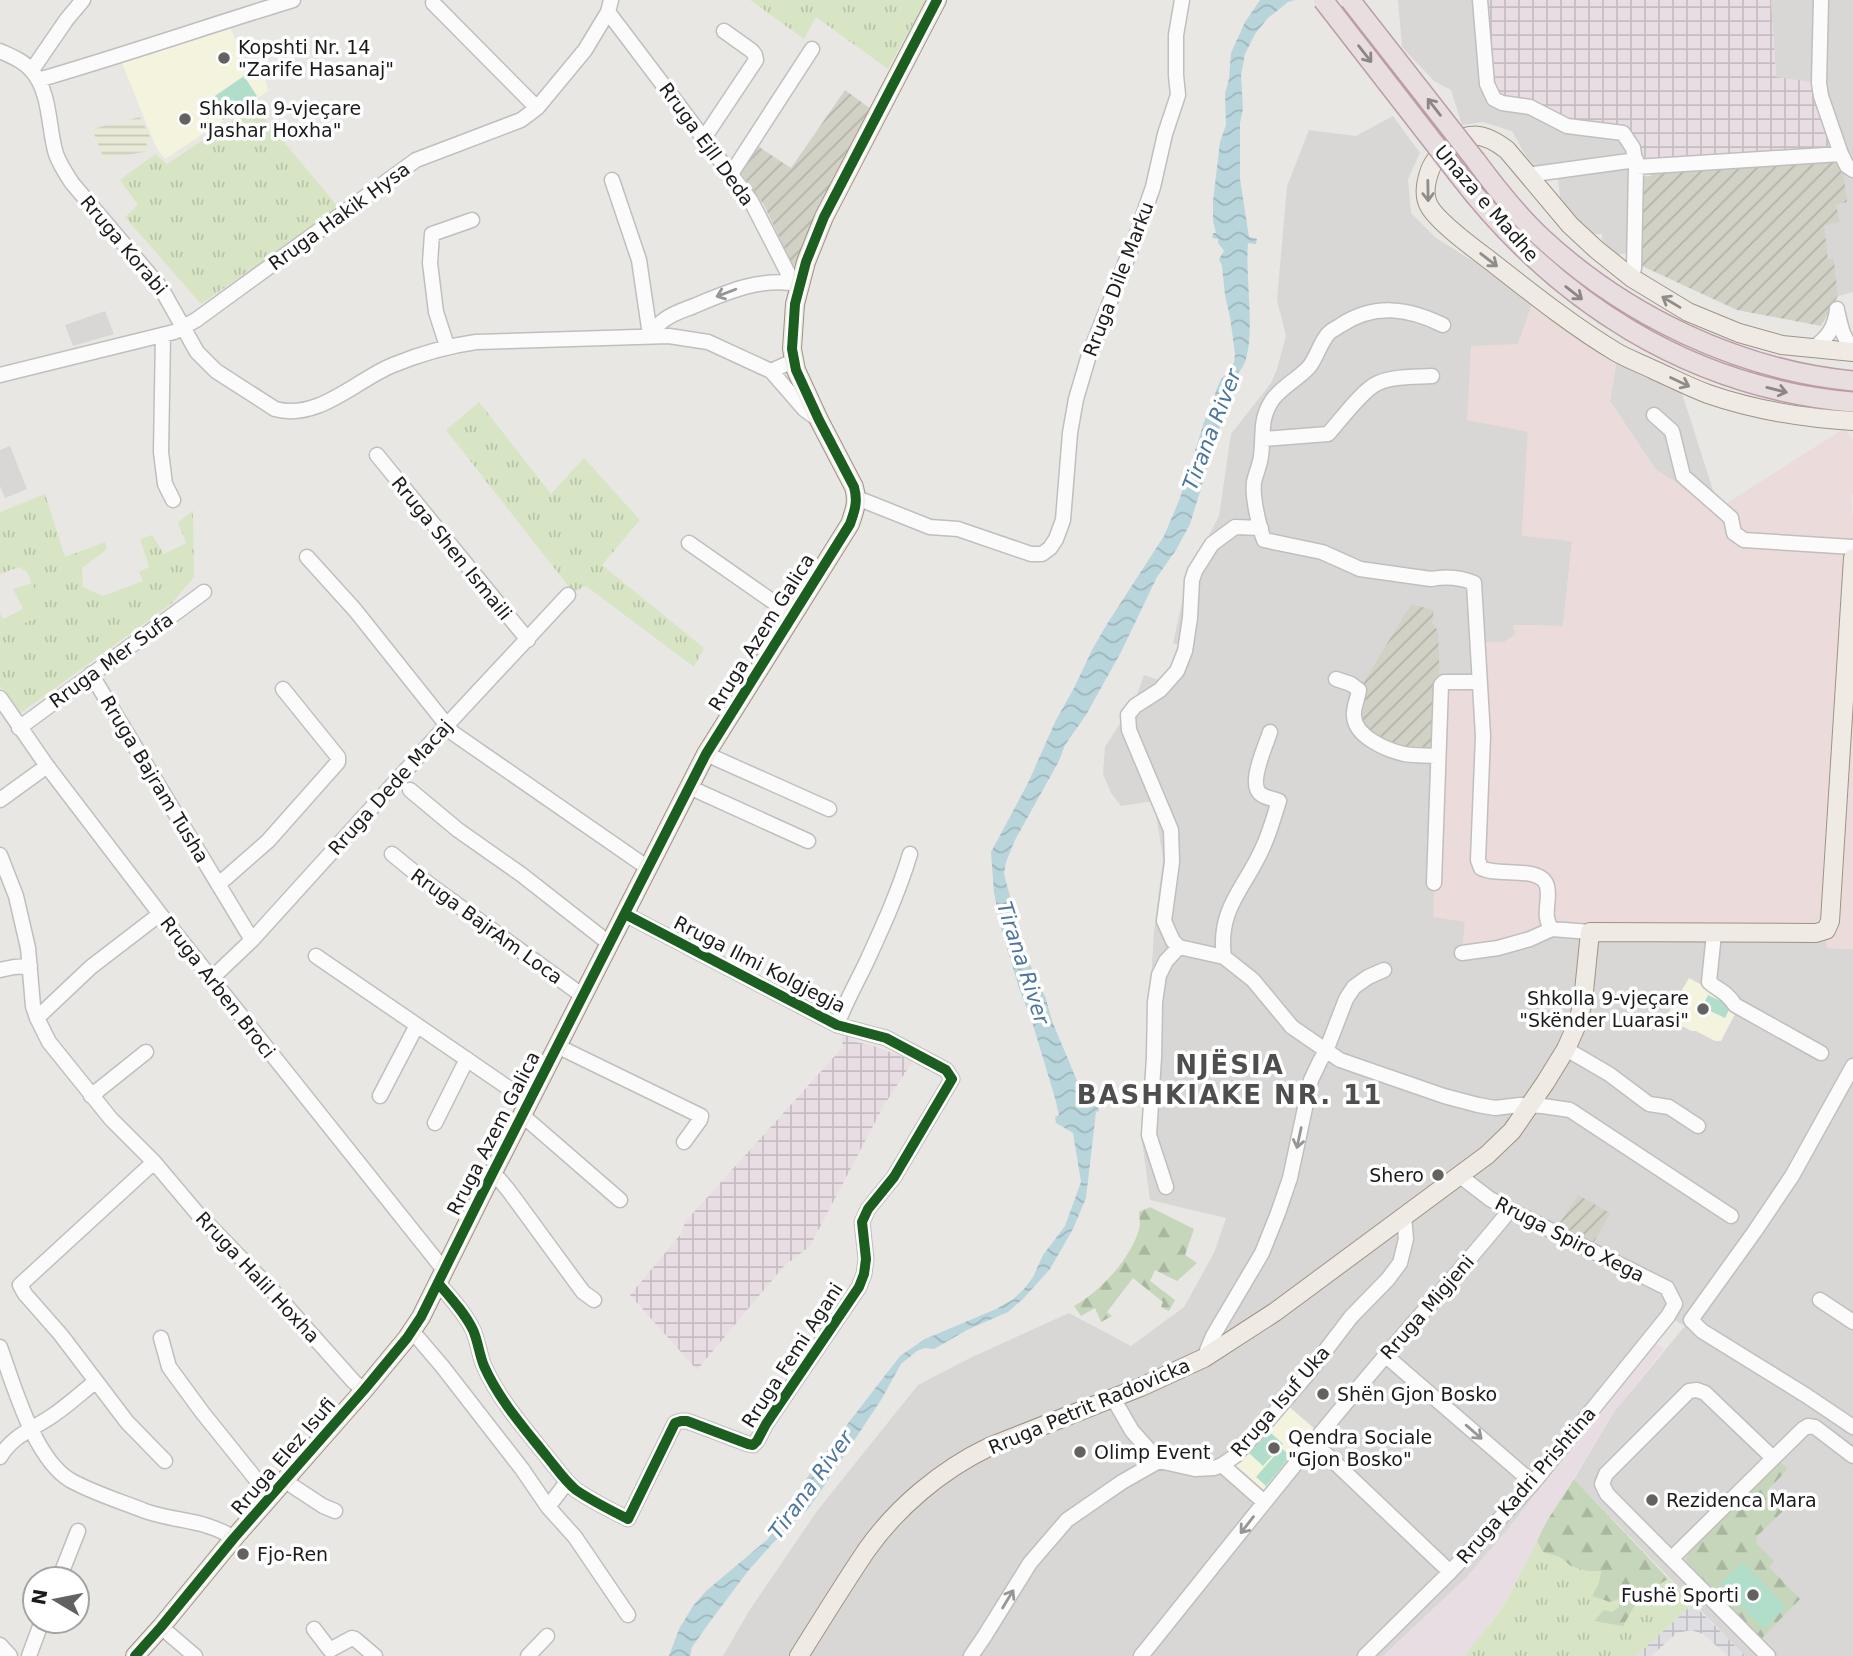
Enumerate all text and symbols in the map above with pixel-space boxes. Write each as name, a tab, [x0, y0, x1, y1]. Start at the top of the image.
place label: Kopshti Nr. 14 "Zarife Hasanaj"	[238, 36, 394, 80]
one-way arrow	[1357, 44, 1372, 62]
marker: Kopshti Nr. 14 "Zarife Hasanaj"	[216, 50, 232, 66]
street label: Rruga Ejll Deda	[655, 78, 759, 210]
place label: Shkolla 9-vjeçare "Jashar Hoxha"	[199, 97, 361, 141]
one-way arrow	[1426, 99, 1441, 117]
marker: Shkolla 9-vjeçare "Jashar Hoxha"	[177, 111, 193, 127]
street label: Unaza e Madhe	[1431, 140, 1543, 266]
street label: Rruga Hakik Hysa	[264, 157, 414, 275]
one-way arrow	[1421, 179, 1434, 202]
street label: Rruga Korabi	[76, 191, 172, 299]
street label: Rruga Dile Marku	[1078, 198, 1158, 360]
one-way arrow	[1479, 252, 1498, 267]
one-way arrow	[1564, 285, 1582, 300]
one-way arrow	[716, 287, 738, 300]
one-way arrow	[1662, 294, 1682, 308]
water label: Tirana River	[1178, 365, 1247, 494]
one-way arrow	[1669, 376, 1690, 389]
one-way arrow	[1766, 384, 1788, 397]
street label: Rruga Shen Ismaili	[387, 472, 517, 624]
street label: Rruga Azem Galica	[704, 549, 818, 715]
street label: Rruga Mer Sufa	[45, 608, 177, 712]
street label: Rruga Bajram Tusha	[96, 691, 214, 867]
street label: Rruga Dede Macaj	[324, 715, 456, 859]
street label: Rruga BajrAm Loca	[407, 864, 567, 988]
water label: Tirana River	[992, 899, 1055, 1029]
street label: Rruga Ilmi Kolgjegja	[670, 911, 850, 1017]
street label: Rruga Arben Broci	[156, 912, 280, 1062]
place label: Shkolla 9-vjeçare "Skënder Luarasi"	[1519, 987, 1689, 1031]
marker: Shkolla 9-vjeçare "Skënder Luarasi"	[1695, 1001, 1711, 1017]
street label: Rruga Azem Galica	[442, 1047, 544, 1219]
district label: NJËSIA BASHKIAKE NR. 11	[1077, 1049, 1383, 1110]
one-way arrow	[1291, 1126, 1305, 1149]
place label: Shero	[1369, 1164, 1424, 1186]
marker: Shero	[1430, 1167, 1446, 1183]
street label: Rruga Spiro Xega	[1492, 1192, 1648, 1286]
street label: Rruga Halil Hoxha	[192, 1207, 324, 1347]
street label: Rruga Migjeni	[1376, 1250, 1478, 1364]
street label: Rruga Femi Agani	[737, 1278, 847, 1432]
street label: Rruga Isuf Uka	[1226, 1341, 1334, 1461]
street label: Rruga Petrit Radovicka	[985, 1354, 1193, 1458]
place label: Shën Gjon Bosko	[1337, 1383, 1497, 1405]
marker: Shën Gjon Bosko	[1315, 1386, 1331, 1402]
street label: Rruga Elez Isufi	[226, 1393, 340, 1519]
street label: Rruga Kadri Prishtina	[1452, 1402, 1600, 1568]
one-way arrow	[1465, 1424, 1483, 1440]
water label: Tirana River	[764, 1425, 859, 1544]
place label: Qendra Sociale "Gjon Bosko"	[1288, 1426, 1432, 1470]
marker: Qendra Sociale "Gjon Bosko"	[1266, 1440, 1282, 1456]
place label: Olimp Event	[1094, 1441, 1211, 1463]
marker: Olimp Event	[1072, 1444, 1088, 1460]
place label: Rezidenca Mara	[1666, 1489, 1817, 1511]
marker: Rezidenca Mara	[1644, 1492, 1660, 1508]
one-way arrow	[1239, 1516, 1254, 1534]
place label: Fjo-Ren	[257, 1543, 328, 1565]
marker: Fjo-Ren	[235, 1546, 251, 1562]
north arrow	[21, 1565, 91, 1635]
place label: Fushë Sporti	[1621, 1584, 1739, 1606]
text: N	[27, 1587, 51, 1607]
marker: Fushë Sporti	[1745, 1587, 1761, 1603]
one-way arrow	[1001, 1589, 1015, 1609]

